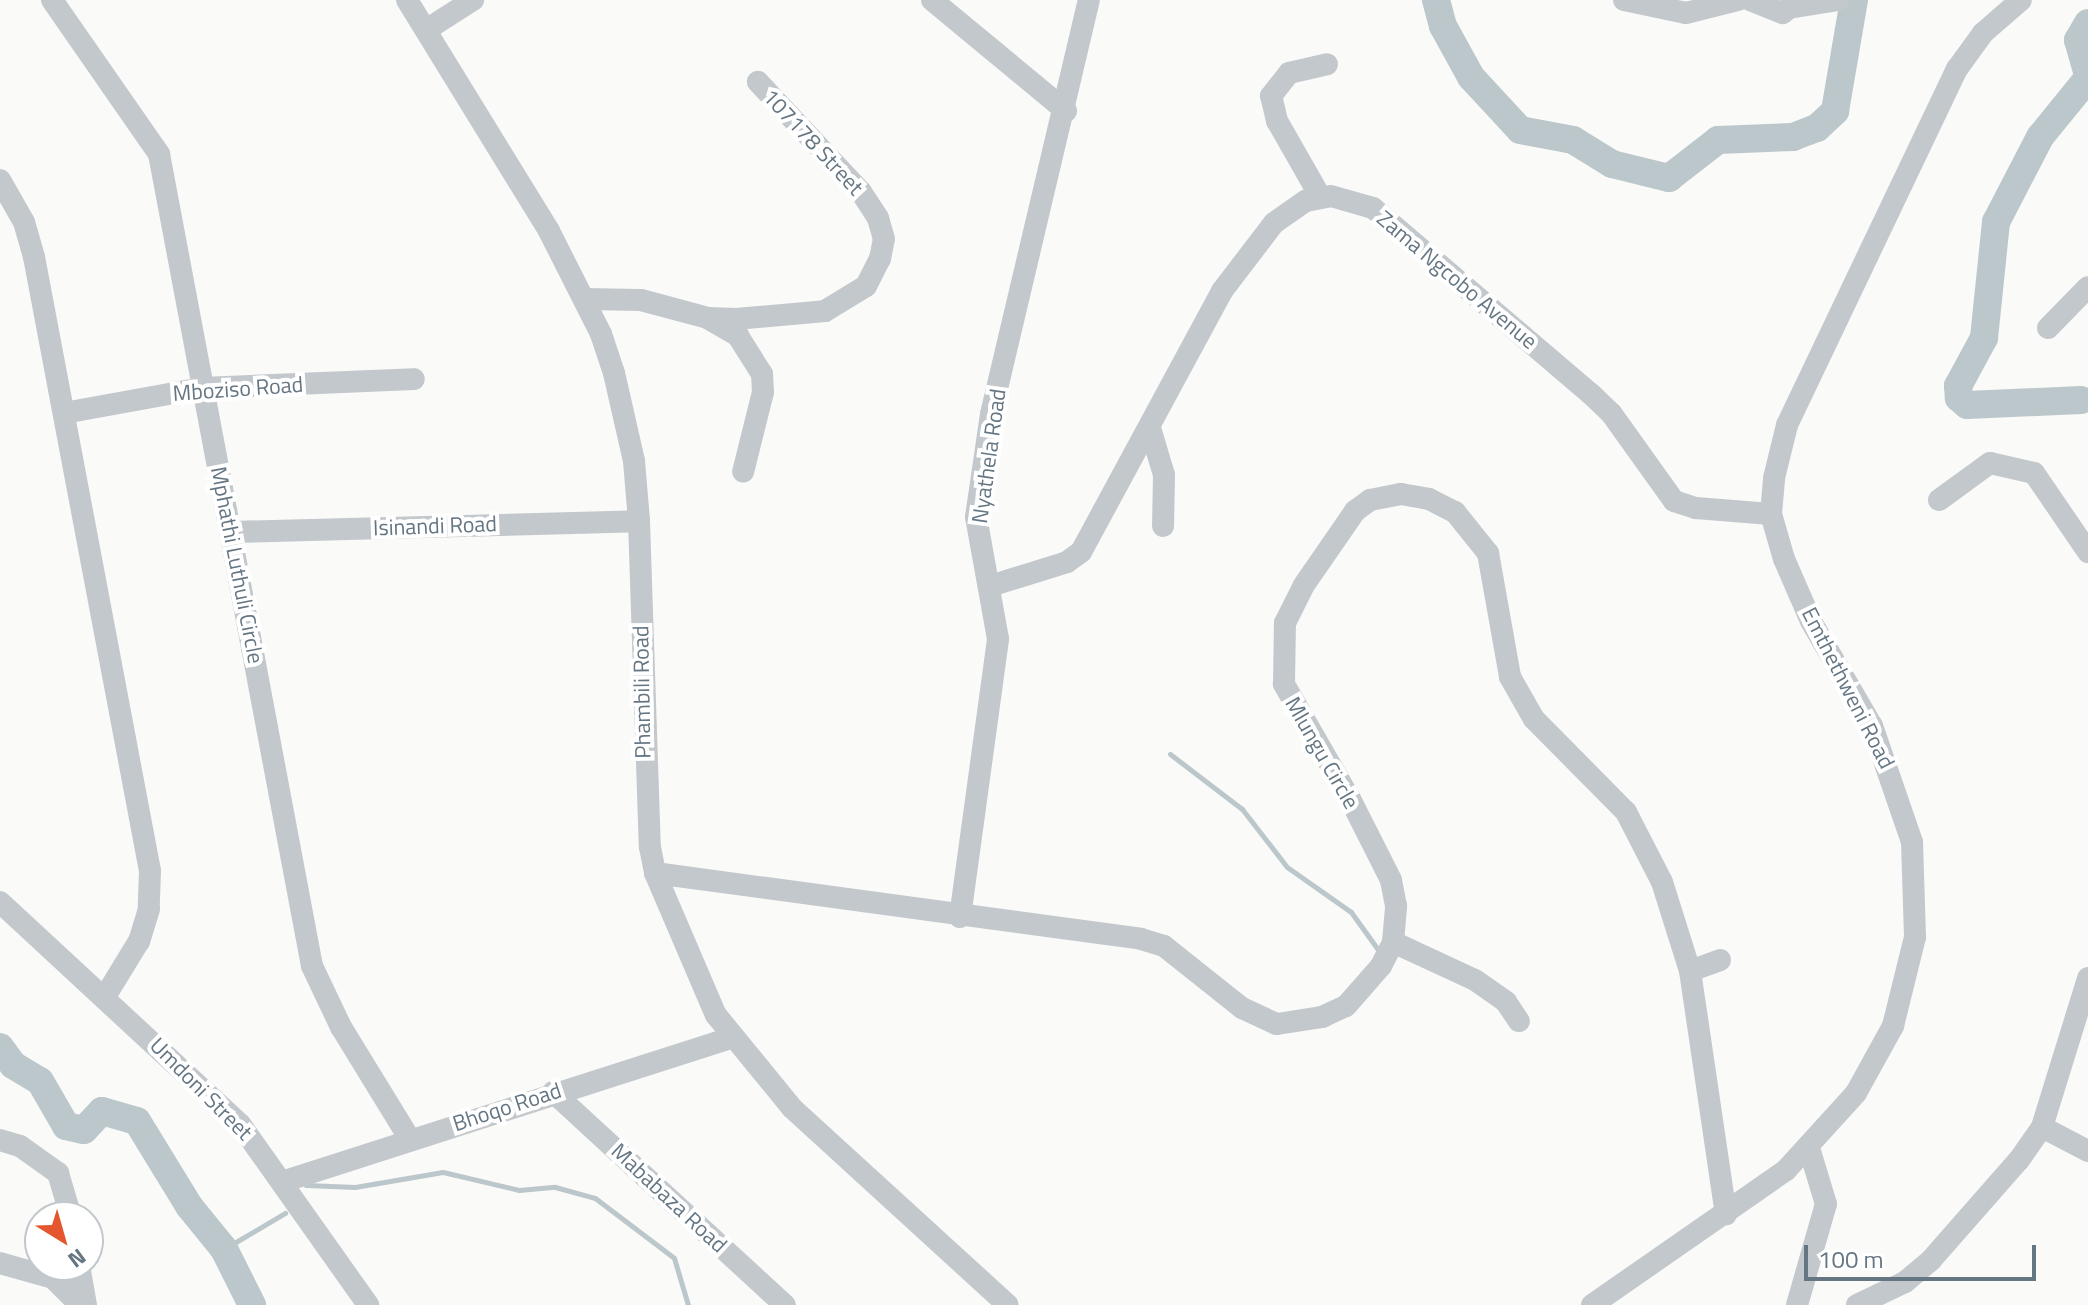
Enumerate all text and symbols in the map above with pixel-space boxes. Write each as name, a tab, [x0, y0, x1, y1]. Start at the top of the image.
street label: 107178 Street	[757, 83, 869, 201]
street label: Zama Ngcobo Avenue	[1372, 205, 1542, 355]
street label: Mboziso Road	[172, 371, 304, 407]
street label: Nyathela Road	[966, 387, 1012, 525]
street label: Mphathi Luthuli Circle	[205, 464, 269, 666]
street label: Isinandi Road	[373, 511, 497, 541]
street label: Emthethweni Road	[1796, 603, 1900, 773]
street label: Phambili Road	[628, 625, 656, 759]
street label: Mlungu Circle	[1279, 692, 1365, 814]
street label: Umdoni Street	[144, 1032, 258, 1146]
street label: Bhoqo Road	[449, 1077, 565, 1137]
street label: Mababaza Road	[606, 1138, 732, 1258]
north arrow	[24, 1201, 104, 1281]
scale bar	[1808, 1229, 2040, 1279]
text: N	[61, 1240, 94, 1277]
text: 100 m	[1818, 1241, 1884, 1277]

